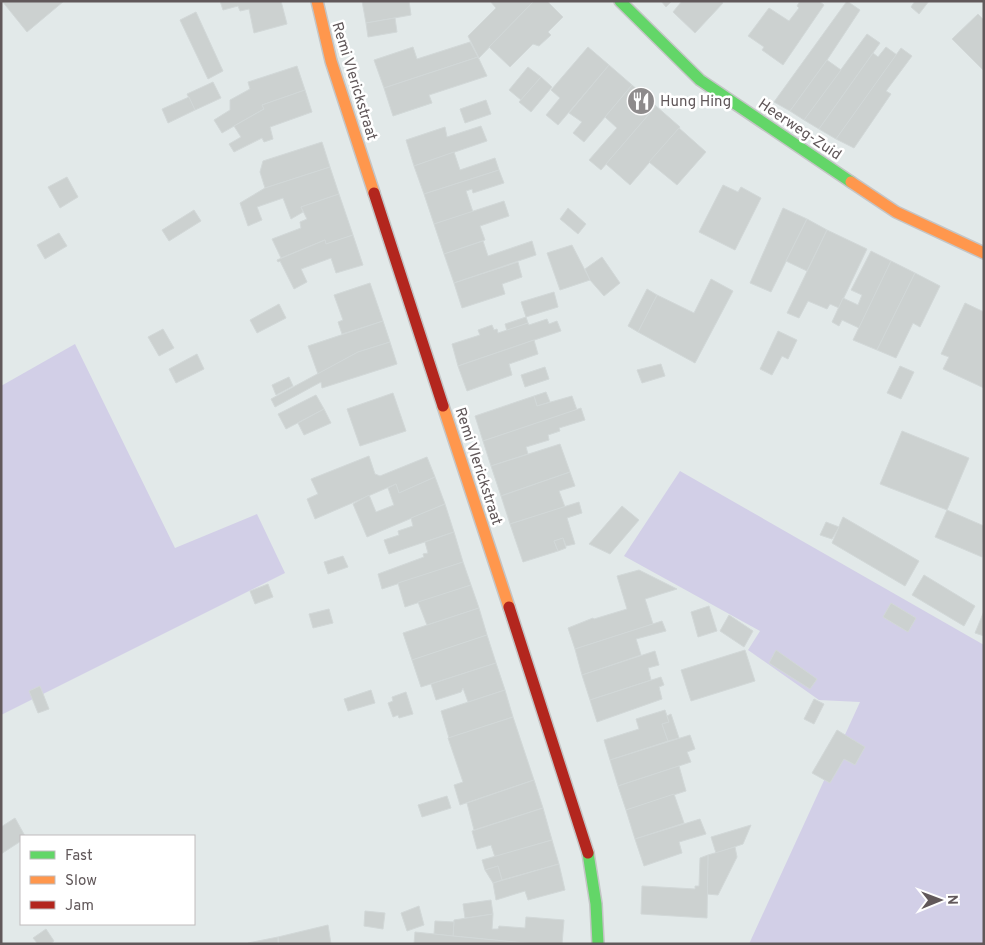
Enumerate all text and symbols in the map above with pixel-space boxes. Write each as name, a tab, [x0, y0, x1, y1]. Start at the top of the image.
street label: Remi Vlerickstraat	[327, 20, 381, 143]
restaurant icon: Hung Hing	[626, 86, 656, 116]
place label: Hung Hing	[660, 93, 731, 112]
street label: Heerweg-Zuid	[754, 95, 845, 165]
street label: Remi Vlerickstraat	[450, 405, 506, 528]
legend	[20, 835, 195, 925]
text: Fast	[65, 847, 93, 866]
text: Slow	[65, 872, 97, 891]
north arrow	[915, 875, 965, 925]
text: N	[943, 895, 960, 905]
text: Jam	[65, 897, 94, 916]

